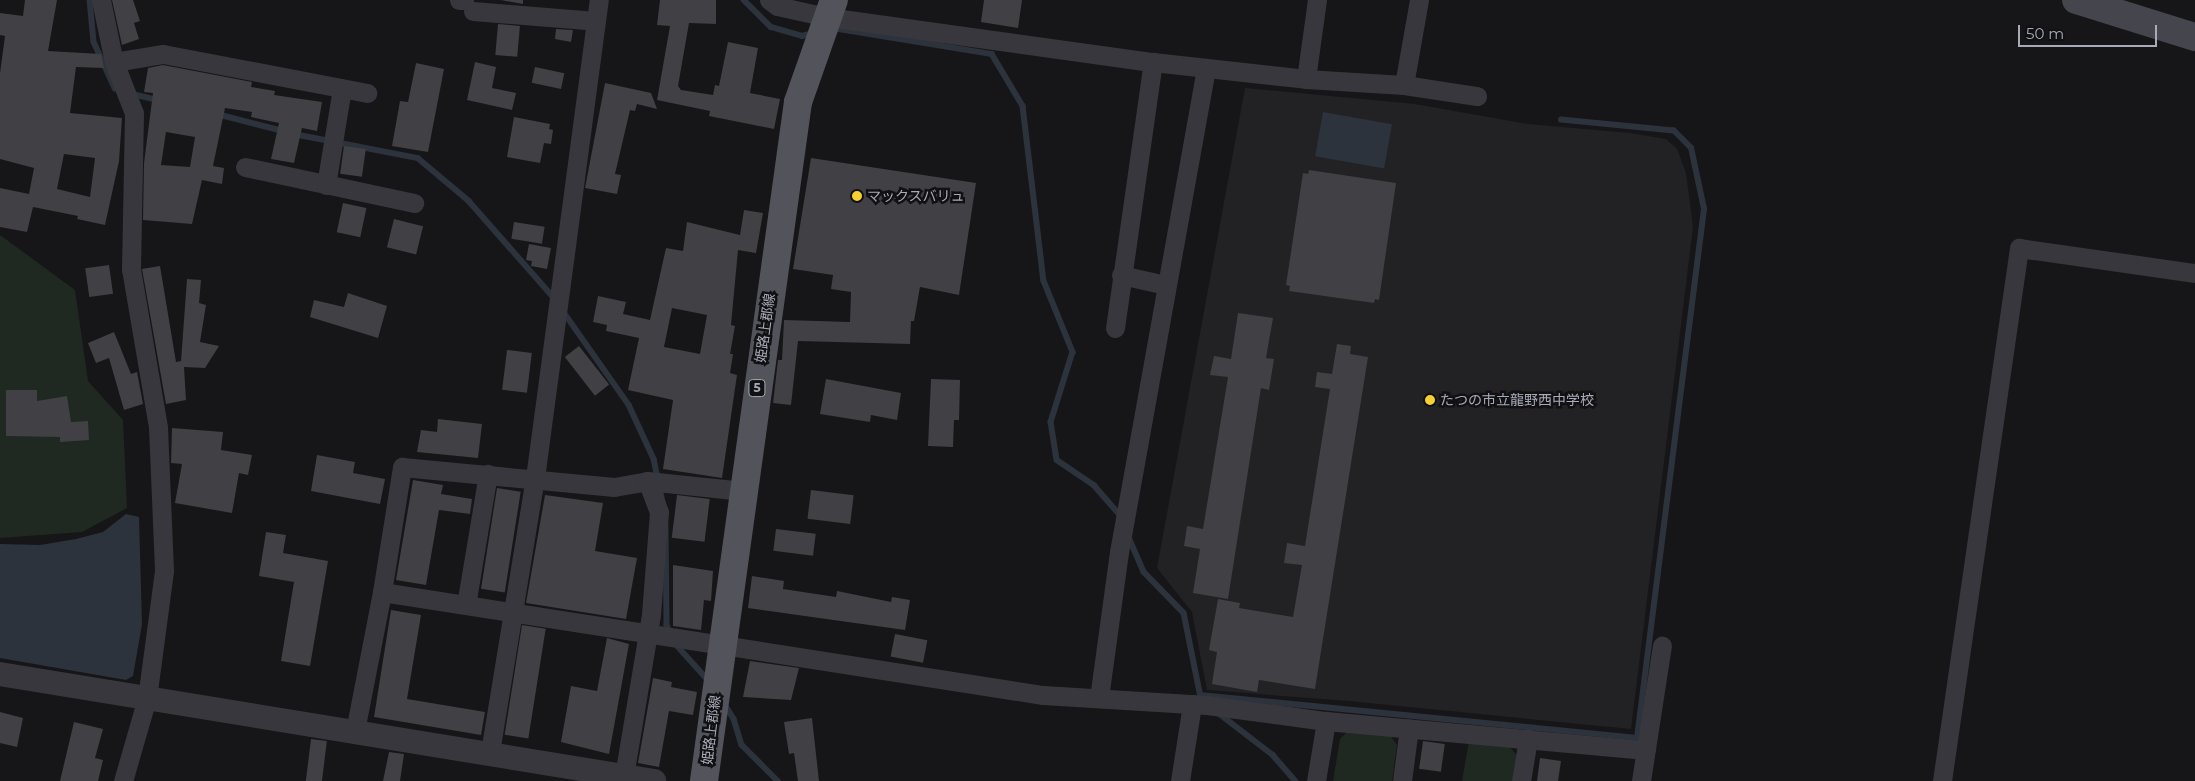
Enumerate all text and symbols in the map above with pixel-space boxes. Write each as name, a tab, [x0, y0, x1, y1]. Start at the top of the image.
scale bar	[2020, 15, 2159, 47]
text: 50 m	[2026, 24, 2064, 43]
place label: マックスバリュ	[867, 188, 965, 204]
marker: マックスバリュ	[851, 190, 863, 202]
street label: 姫路上郡線	[752, 292, 778, 364]
road number: 5	[748, 378, 766, 398]
place label: たつの市立龍野西中学校	[1440, 392, 1594, 408]
marker: たつの市立龍野西中学校	[1424, 394, 1436, 406]
street label: 姫路上郡線	[698, 694, 724, 766]

